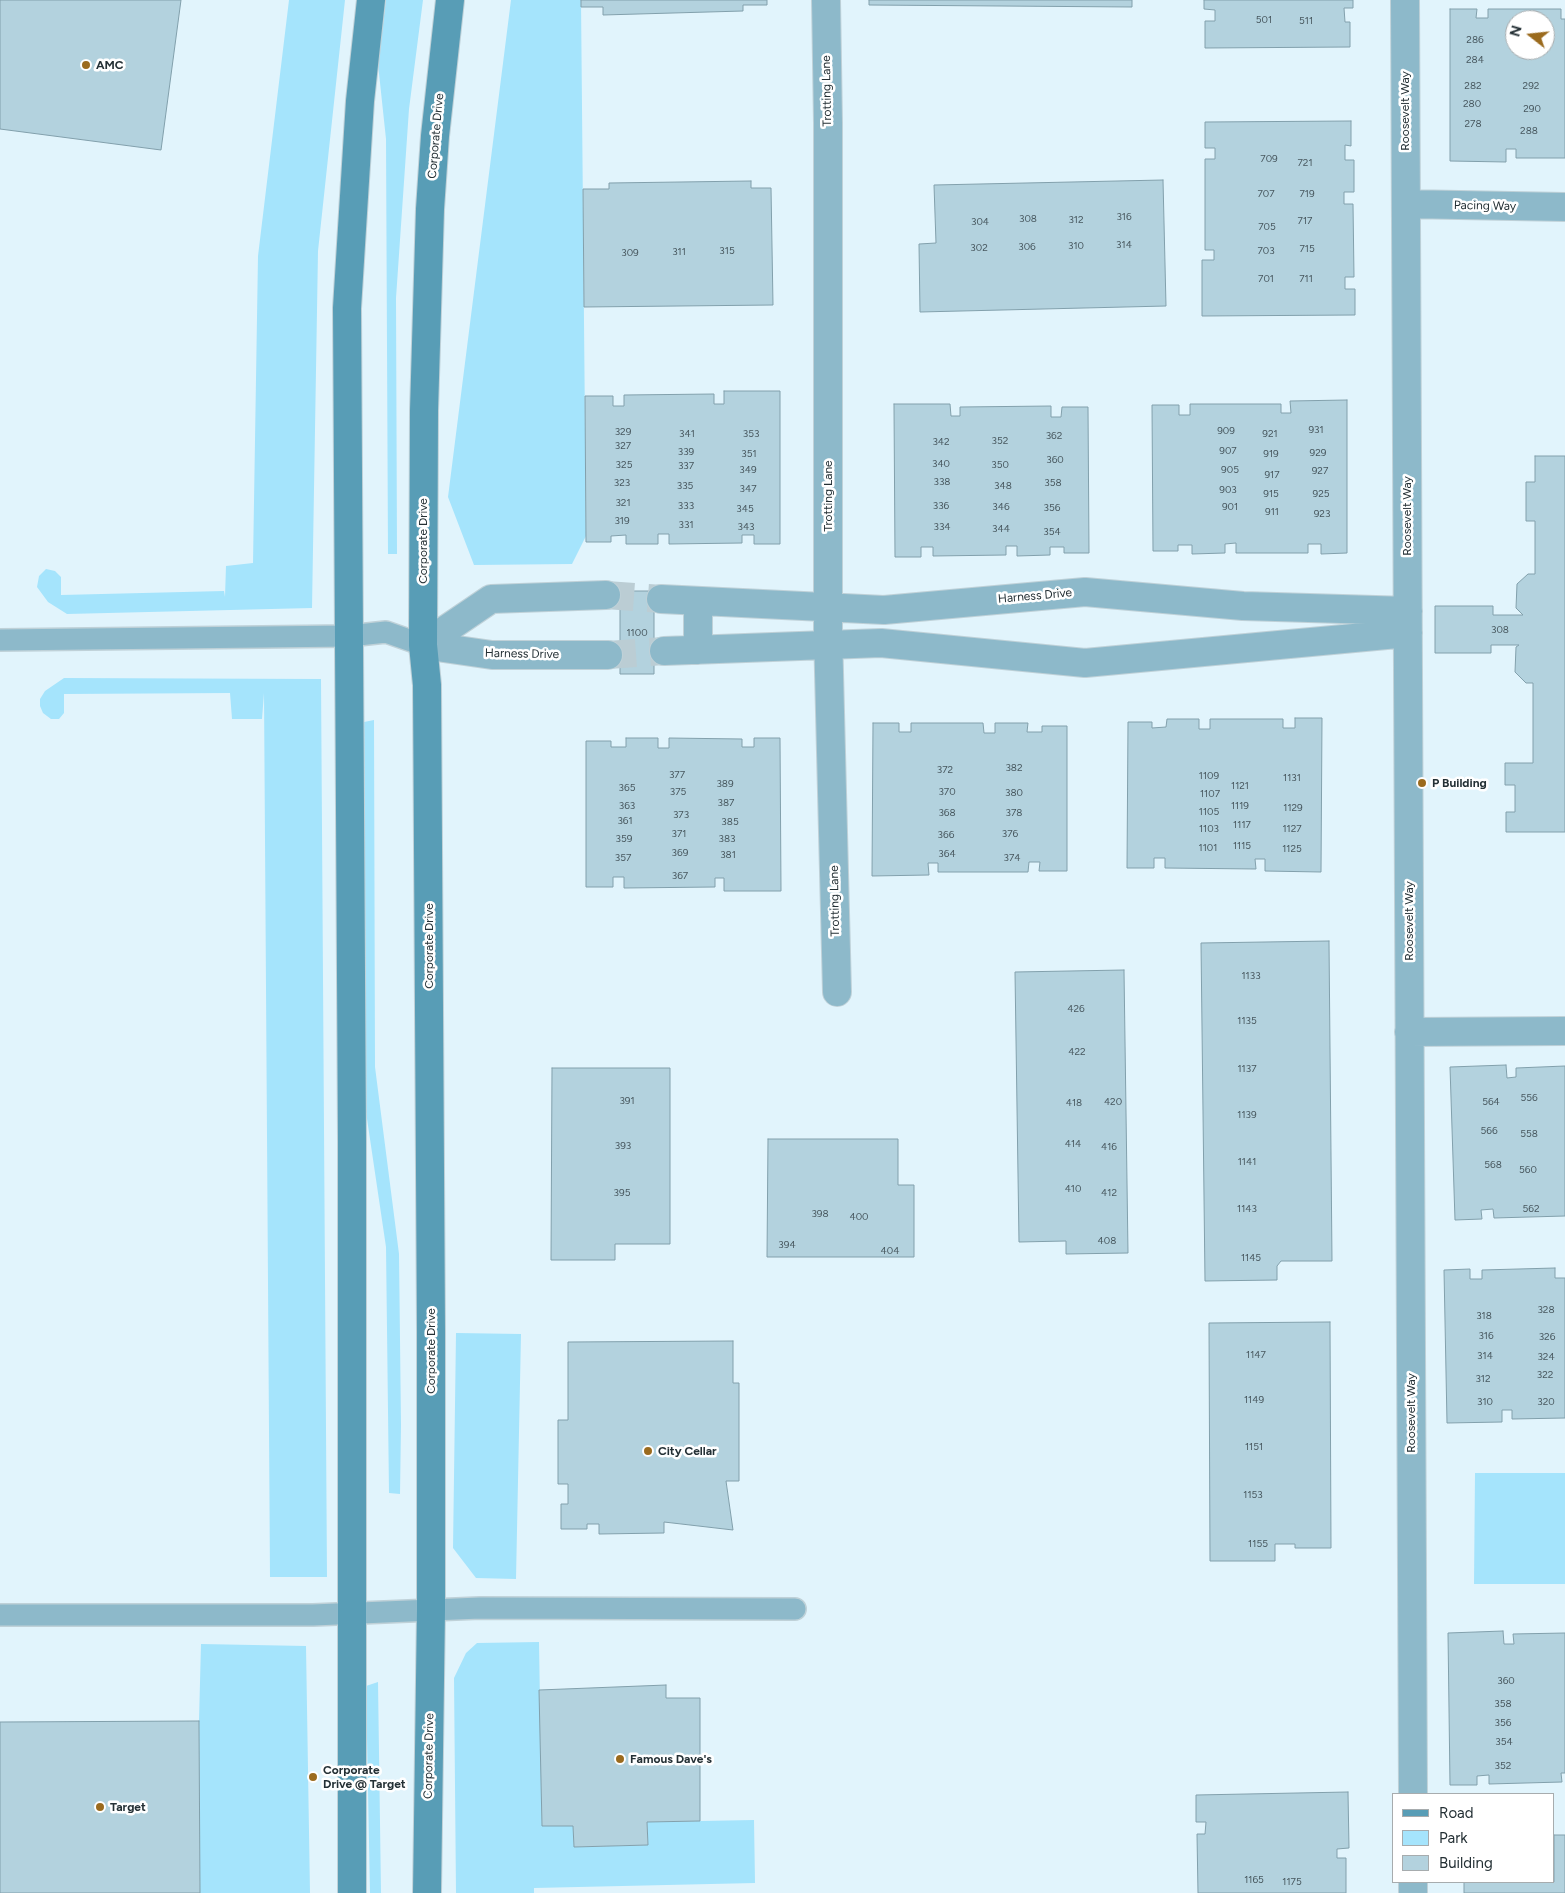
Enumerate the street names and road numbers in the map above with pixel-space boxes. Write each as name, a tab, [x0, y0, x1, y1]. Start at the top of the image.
street label: Trotting Lane	[819, 55, 835, 127]
street label: Roosevelt Way	[1398, 71, 1412, 151]
street label: Corporate Drive	[425, 93, 447, 179]
street label: Pacing Way	[1454, 198, 1516, 214]
street label: Trotting Lane	[821, 460, 835, 532]
street label: Roosevelt Way	[1400, 476, 1414, 556]
street label: Corporate Drive	[416, 498, 430, 584]
street label: Harness Drive	[997, 586, 1073, 606]
street label: Harness Drive	[485, 646, 559, 662]
street label: Trotting Lane	[827, 865, 843, 937]
street label: Roosevelt Way	[1402, 881, 1416, 961]
street label: Corporate Drive	[422, 903, 436, 989]
street label: Corporate Drive	[424, 1308, 438, 1394]
street label: Roosevelt Way	[1404, 1373, 1418, 1453]
street label: Corporate Drive	[421, 1713, 437, 1799]

